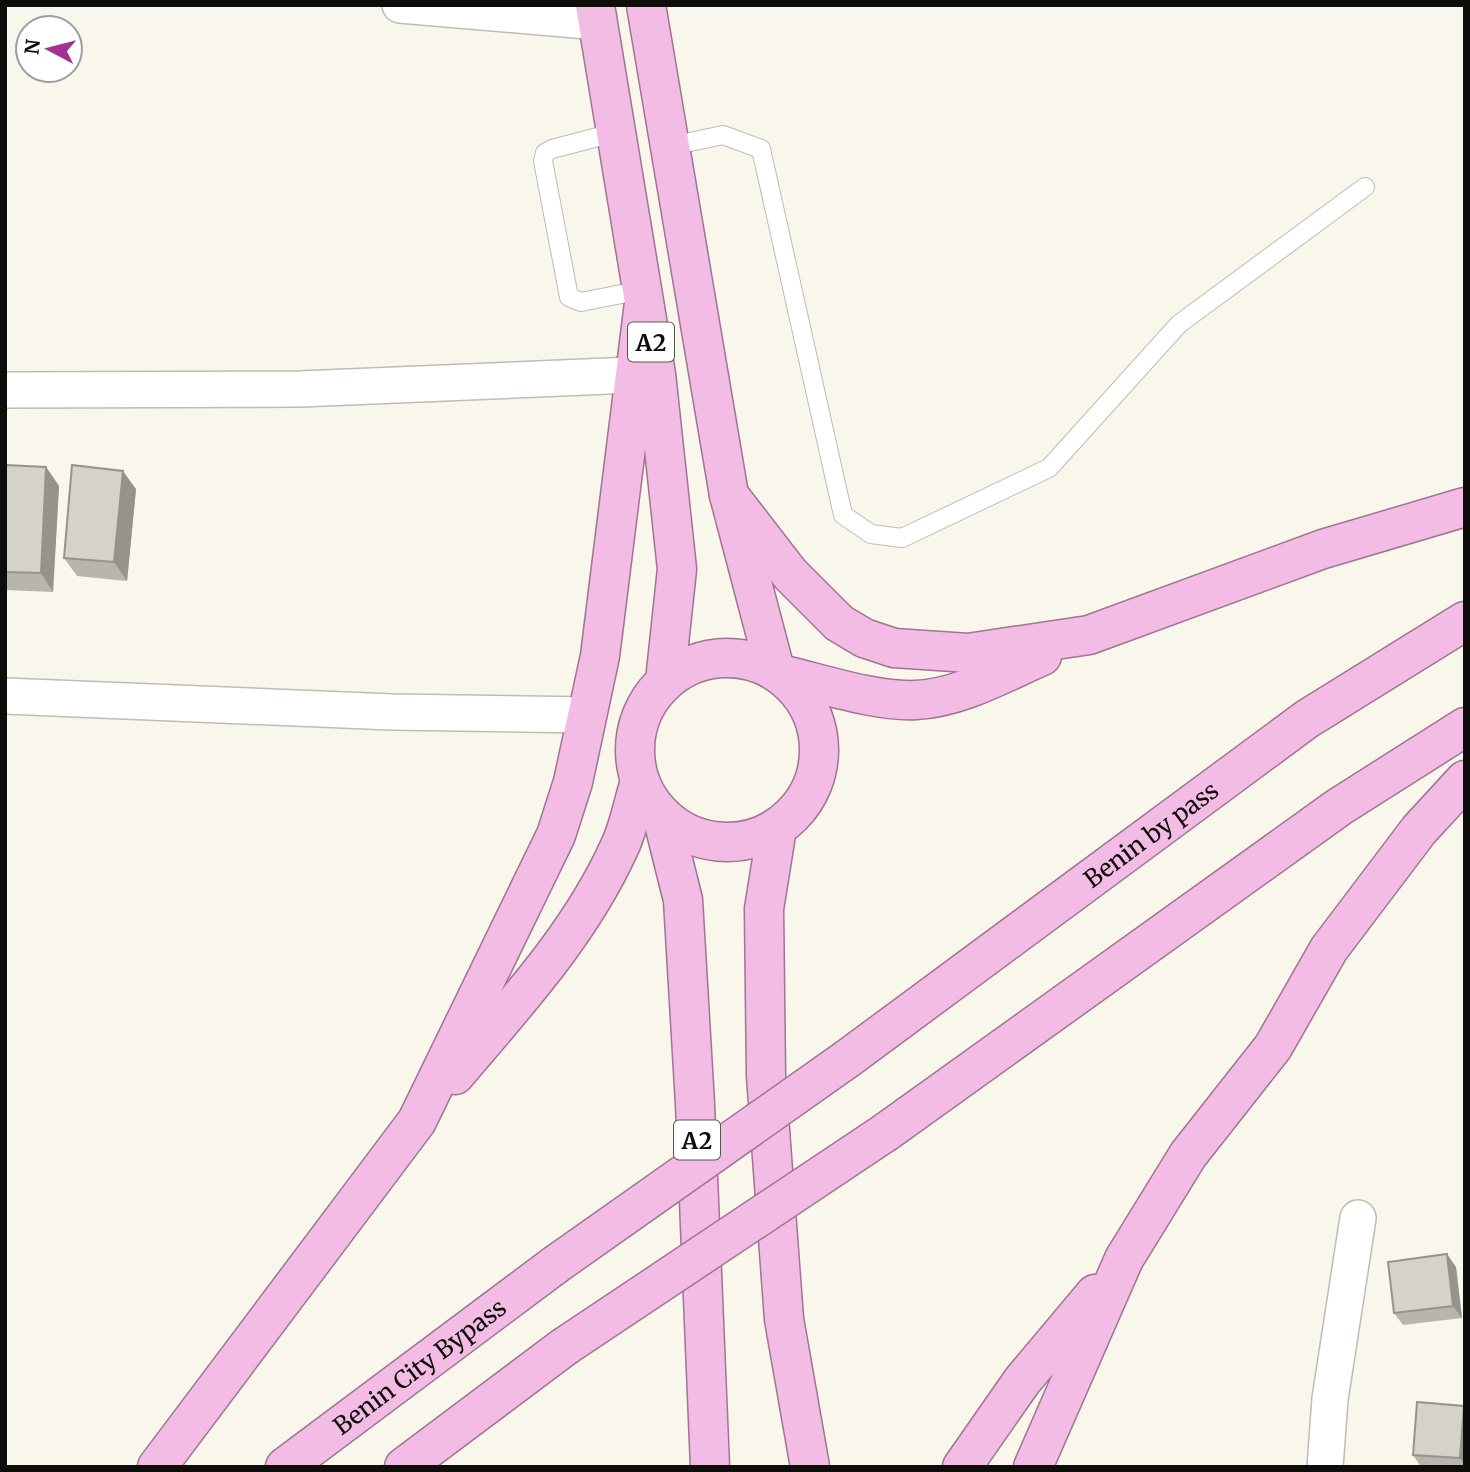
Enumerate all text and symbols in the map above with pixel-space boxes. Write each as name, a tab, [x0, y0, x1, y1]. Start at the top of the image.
north arrow	[14, 14, 84, 84]
text: N	[19, 38, 45, 56]
road number: A2	[628, 322, 674, 362]
street label: Benin by pass	[1077, 774, 1224, 894]
road number: A2	[674, 1120, 720, 1160]
street label: Benin City Bypass	[327, 1292, 512, 1441]

